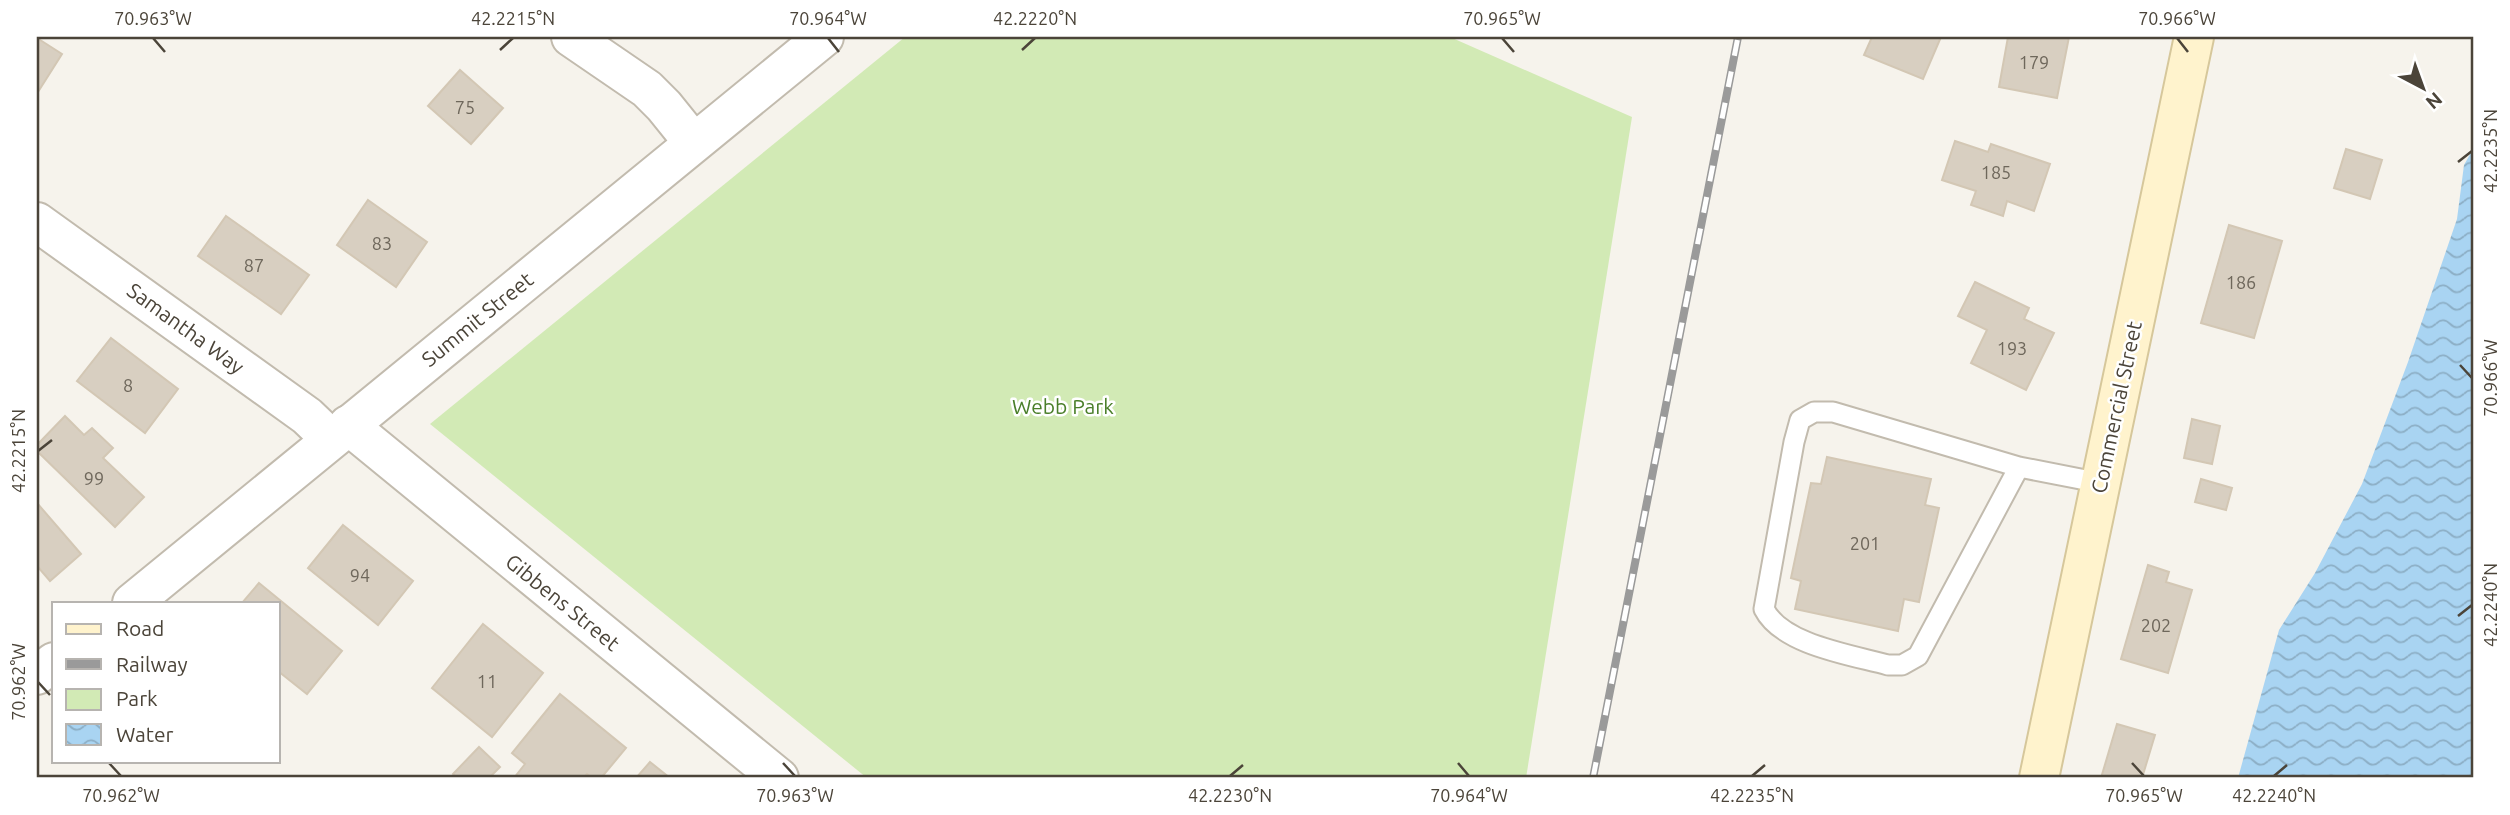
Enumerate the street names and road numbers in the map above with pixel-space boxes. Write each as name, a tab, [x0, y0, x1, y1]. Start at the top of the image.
street label: Summit Street	[417, 267, 537, 371]
street label: Samantha Way	[123, 278, 249, 378]
street label: Commercial Street	[2086, 319, 2146, 495]
street label: Gibbens Street	[501, 549, 625, 655]

